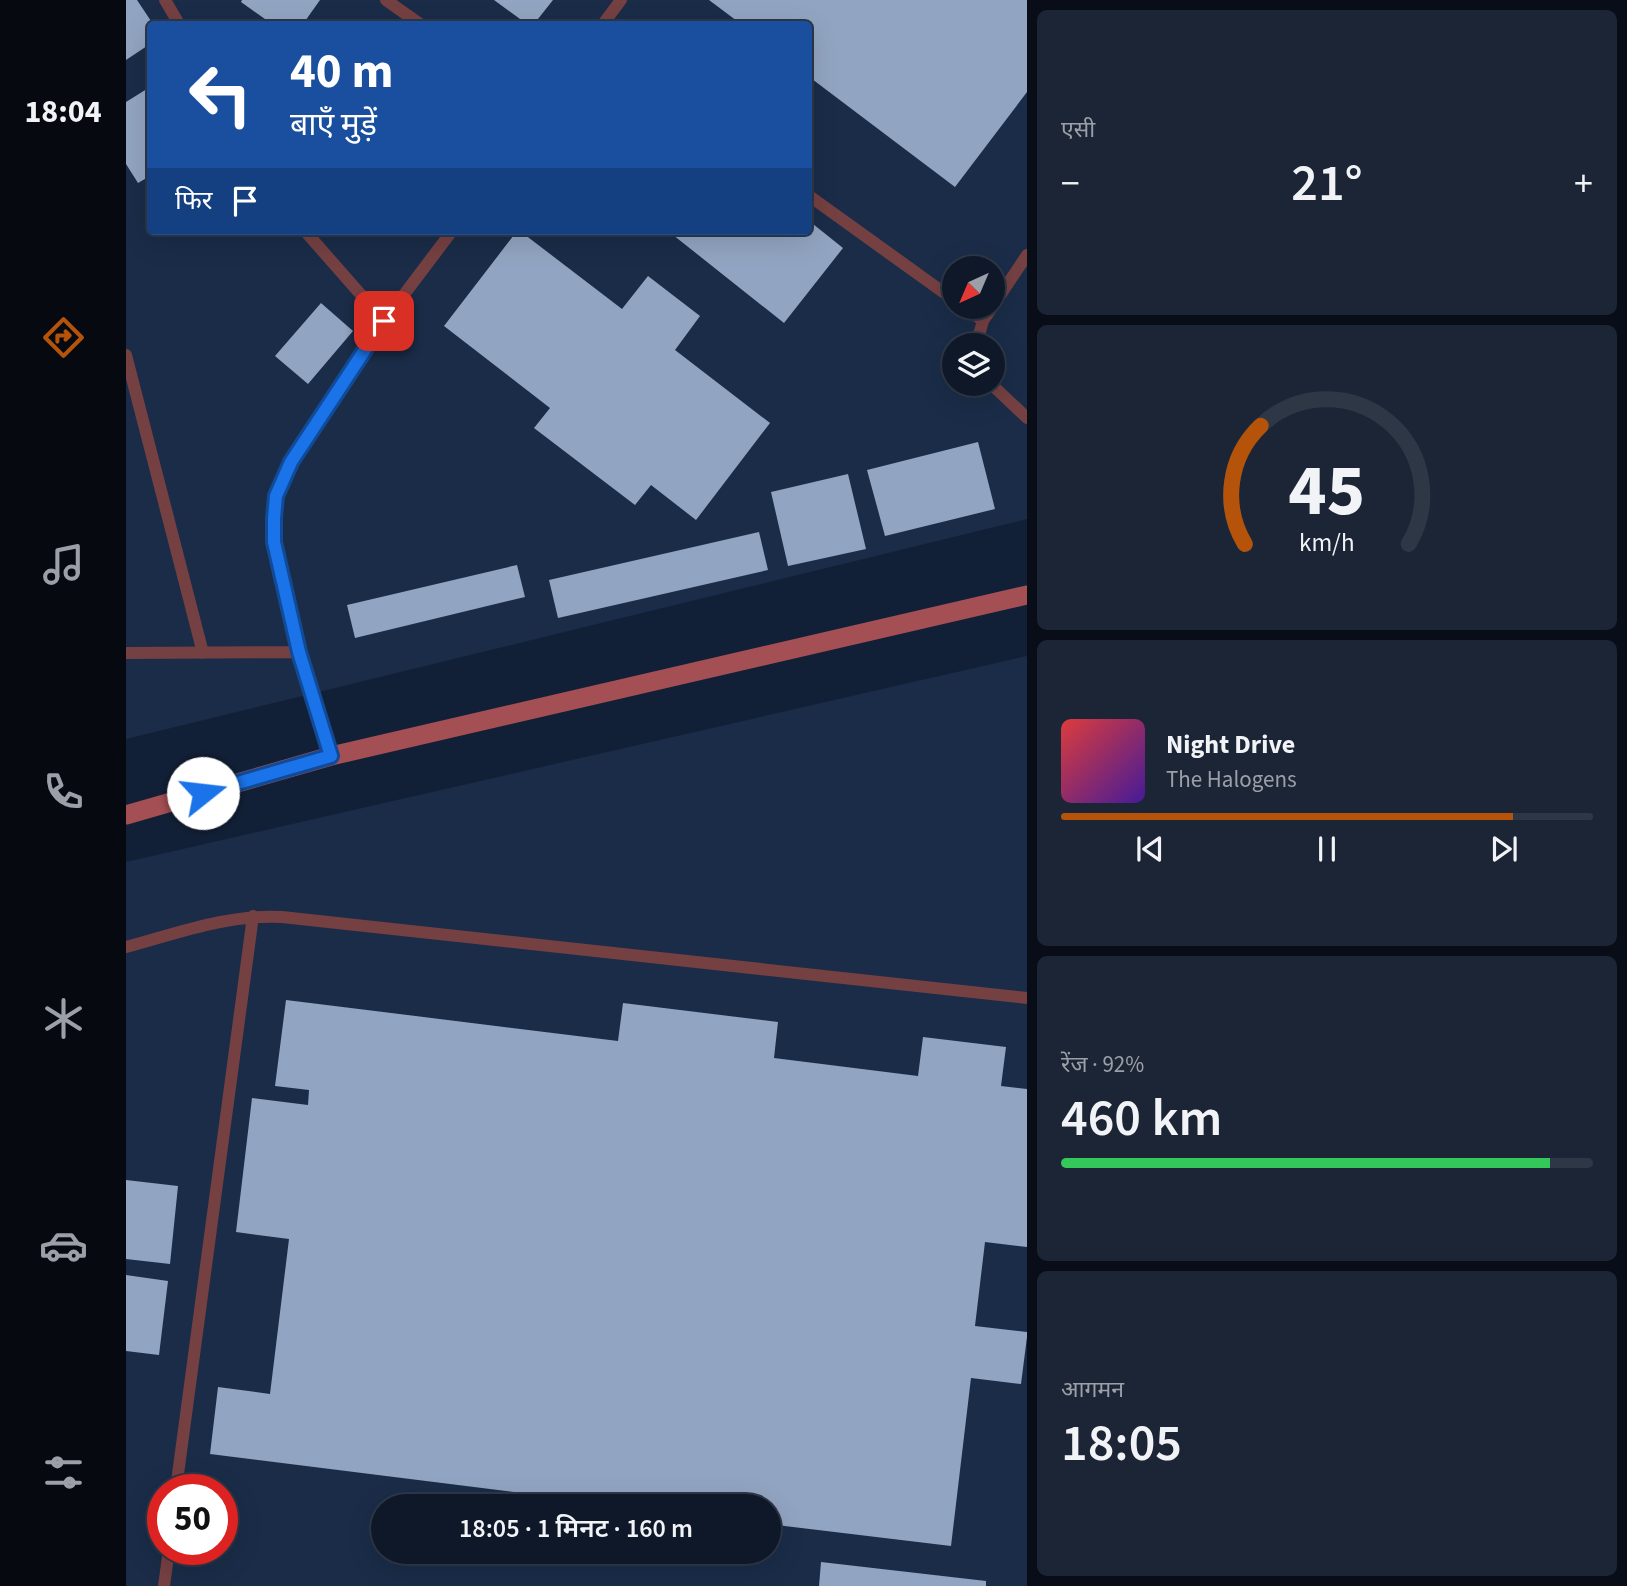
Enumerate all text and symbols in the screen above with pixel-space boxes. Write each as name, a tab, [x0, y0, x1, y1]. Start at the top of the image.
text: 40 m	[290, 37, 394, 107]
icon: left	[175, 49, 266, 140]
text: 18:04	[24, 89, 102, 135]
text: बाएँ मुड़ें	[290, 102, 377, 148]
text: एसी	[1061, 113, 1095, 146]
text: 21°	[1291, 147, 1363, 221]
text: −	[1061, 157, 1080, 211]
text: +	[1574, 157, 1593, 211]
text: फिर	[175, 182, 212, 219]
icon: arrive	[226, 182, 264, 220]
north arrow	[942, 256, 1004, 318]
map controls	[942, 256, 1005, 396]
pin	[354, 291, 414, 351]
icon: arrive	[365, 302, 403, 340]
icon: directions	[39, 313, 88, 362]
button: layers	[942, 333, 1005, 396]
text: 45	[1289, 439, 1365, 543]
text: km/h	[1299, 525, 1355, 561]
icon: music	[39, 540, 88, 589]
text: Night Drive	[1166, 726, 1295, 763]
position arrow	[166, 756, 240, 830]
text: The Halogens	[1166, 763, 1297, 796]
icon: phone	[39, 767, 88, 816]
icon: previous	[1131, 830, 1169, 868]
icon: pause	[1308, 830, 1346, 868]
icon: next	[1485, 830, 1523, 868]
icon: climate	[39, 994, 88, 1043]
text: रेंज · 92%	[1061, 1048, 1144, 1081]
text: 460 km	[1061, 1082, 1222, 1156]
icon: car	[39, 1221, 88, 1270]
text: आगमन	[1061, 1373, 1124, 1406]
text: 18:05	[1061, 1407, 1182, 1481]
icon: filters	[39, 1448, 88, 1497]
speed limit sign: 50	[147, 1474, 238, 1565]
text: 18:05 · 1 मिनट · 160 m	[459, 1510, 693, 1547]

